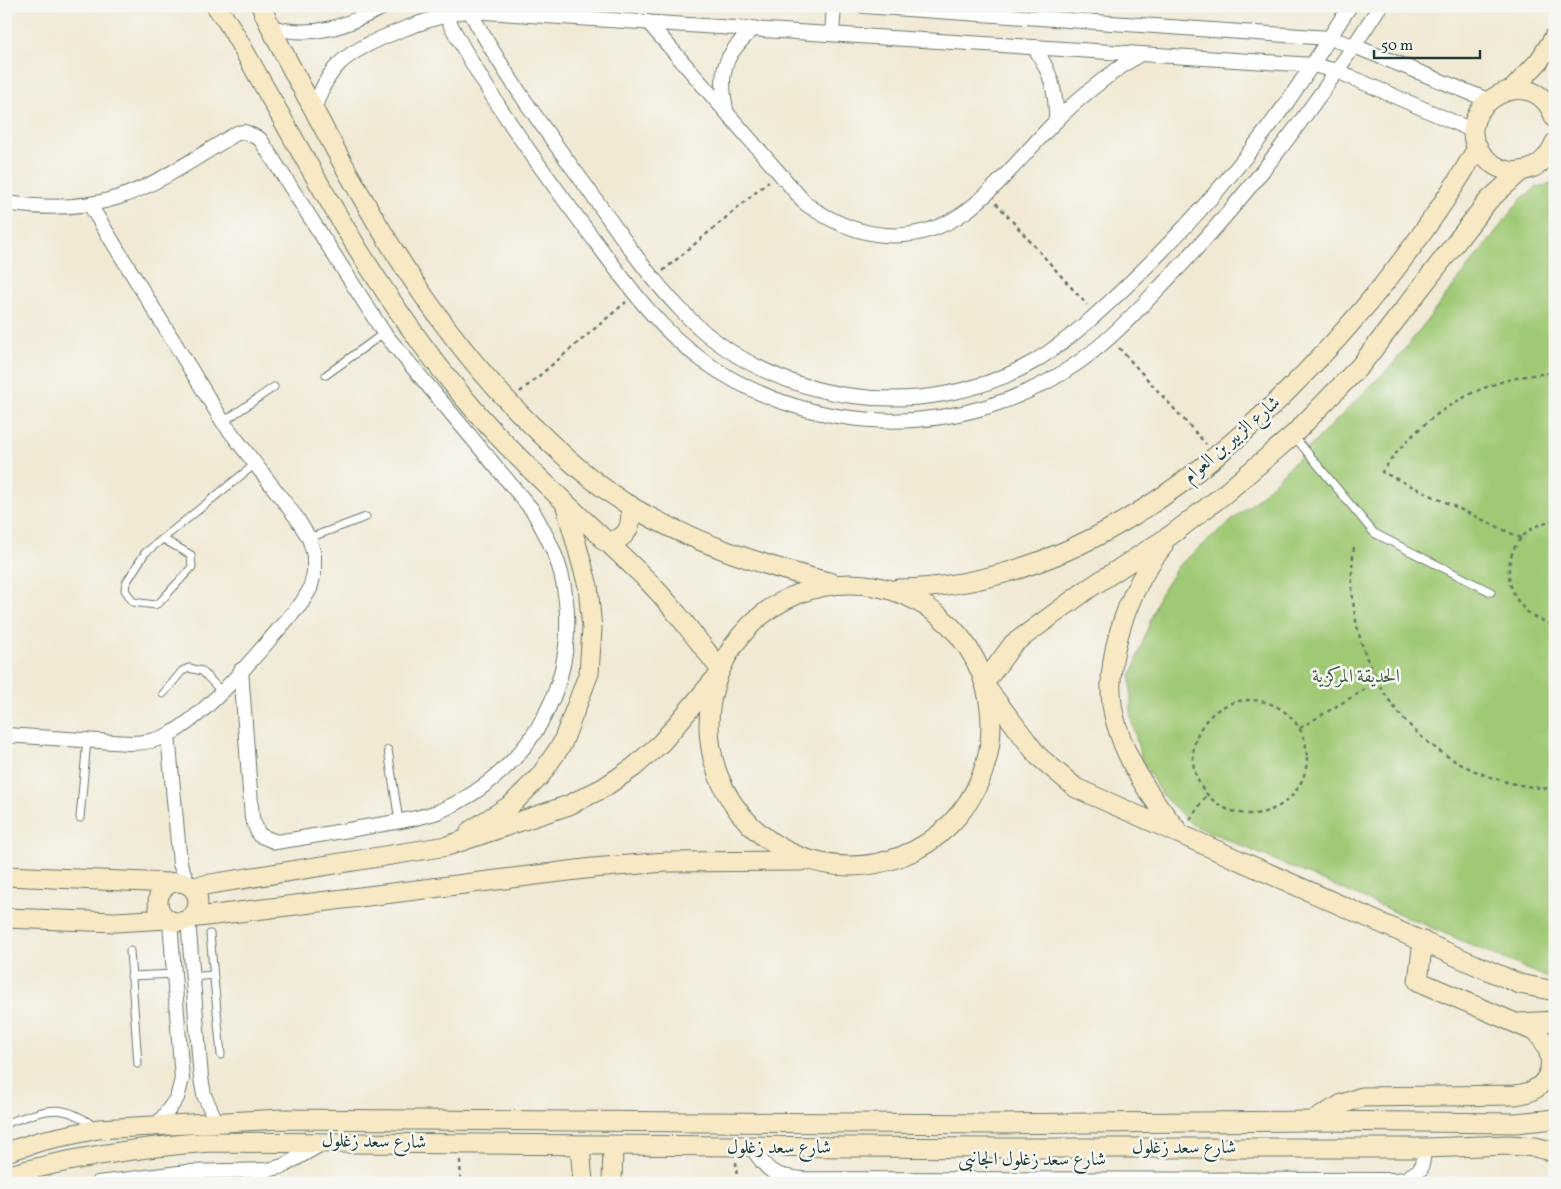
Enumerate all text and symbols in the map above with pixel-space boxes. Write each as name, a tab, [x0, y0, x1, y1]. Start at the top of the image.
scale bar	[1374, 28, 1480, 60]
text: 50 m	[1381, 36, 1413, 57]
street label: شارع الزبير بن العوام	[1178, 390, 1288, 491]
park label: الحديقة المركزية	[1312, 664, 1400, 690]
street label: شارع سعد زغلول	[321, 1128, 427, 1157]
street label: شارع سعد زغلول	[727, 1135, 831, 1162]
street label: شارع سعد زغلول	[1132, 1135, 1236, 1162]
street label: شارع سعد زغلول الجانبى	[958, 1147, 1106, 1174]

